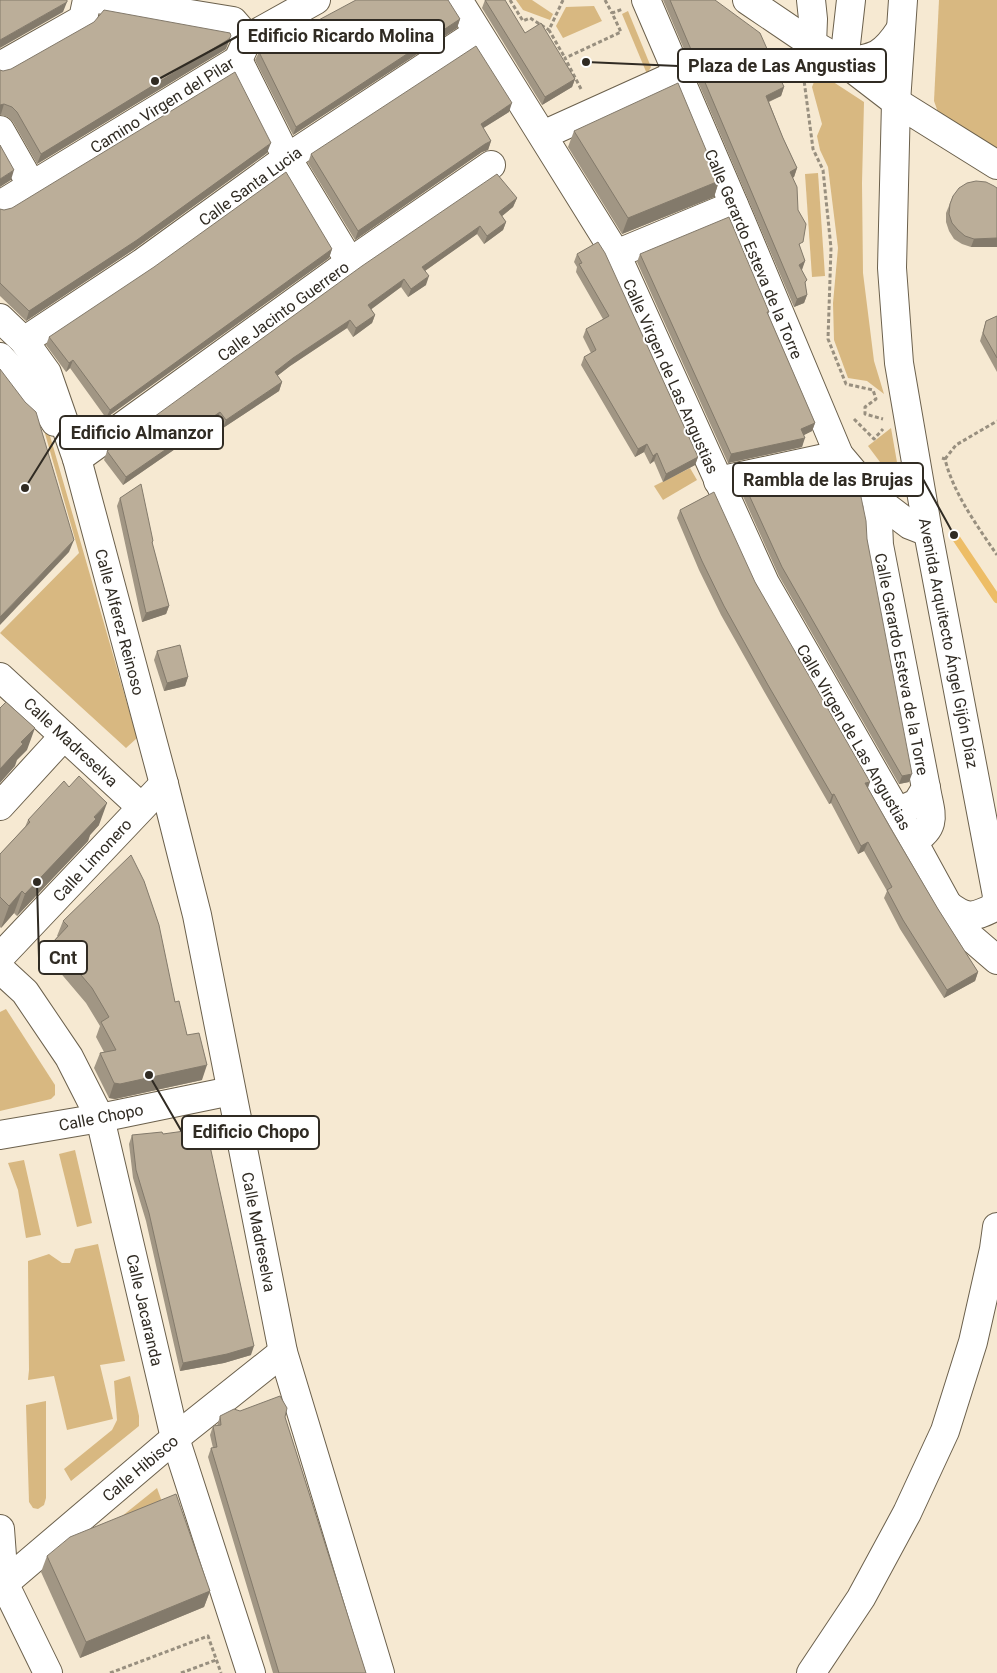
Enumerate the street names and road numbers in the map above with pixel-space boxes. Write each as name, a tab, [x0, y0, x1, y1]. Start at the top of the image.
street label: Camino Virgen del Pilar	[87, 53, 238, 157]
street label: Calle Santa Lucia	[195, 143, 305, 230]
street label: Calle Gerardo Esteva de la Torre	[701, 146, 806, 362]
street label: Calle Jacinto Guerrero	[214, 257, 353, 366]
street label: Calle Virgen de Las Angustias	[619, 276, 722, 477]
street label: Avenida Arquitecto Ángel Gijón Díaz	[915, 516, 982, 770]
street label: Calle Alferez Reinoso	[91, 547, 148, 697]
street label: Calle Gerardo Esteva de la Torre	[871, 551, 932, 777]
street label: Calle Virgen de Las Angustias	[792, 641, 915, 834]
street label: Calle Madreselva	[20, 694, 122, 791]
street label: Calle Limonero	[49, 815, 136, 906]
street label: Calle Chopo	[57, 1100, 145, 1135]
street label: Calle Madreselva	[238, 1171, 279, 1294]
street label: Calle Jacaranda	[122, 1252, 167, 1368]
street label: Calle Hibisco	[98, 1431, 182, 1506]

